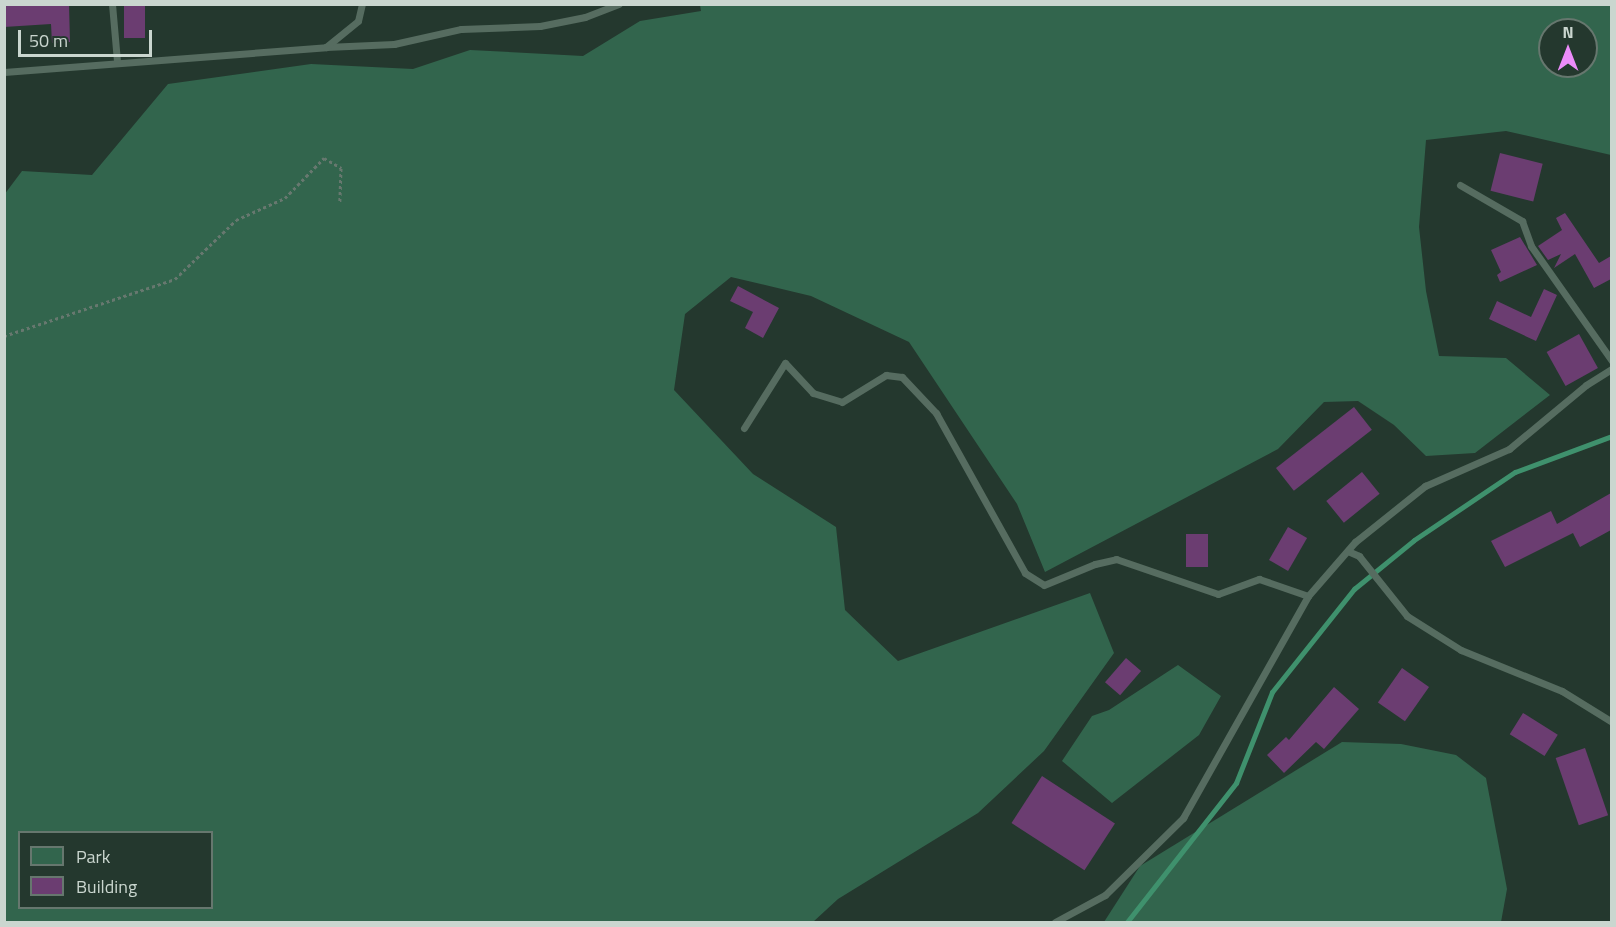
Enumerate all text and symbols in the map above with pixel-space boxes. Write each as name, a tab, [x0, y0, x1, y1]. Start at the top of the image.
scale bar	[21, 18, 154, 56]
north arrow	[1538, 18, 1598, 78]
text: N	[1562, 20, 1574, 44]
text: 50 m	[29, 27, 68, 54]
legend	[18, 831, 213, 909]
text: Park	[76, 843, 110, 870]
text: Building	[76, 873, 137, 900]

